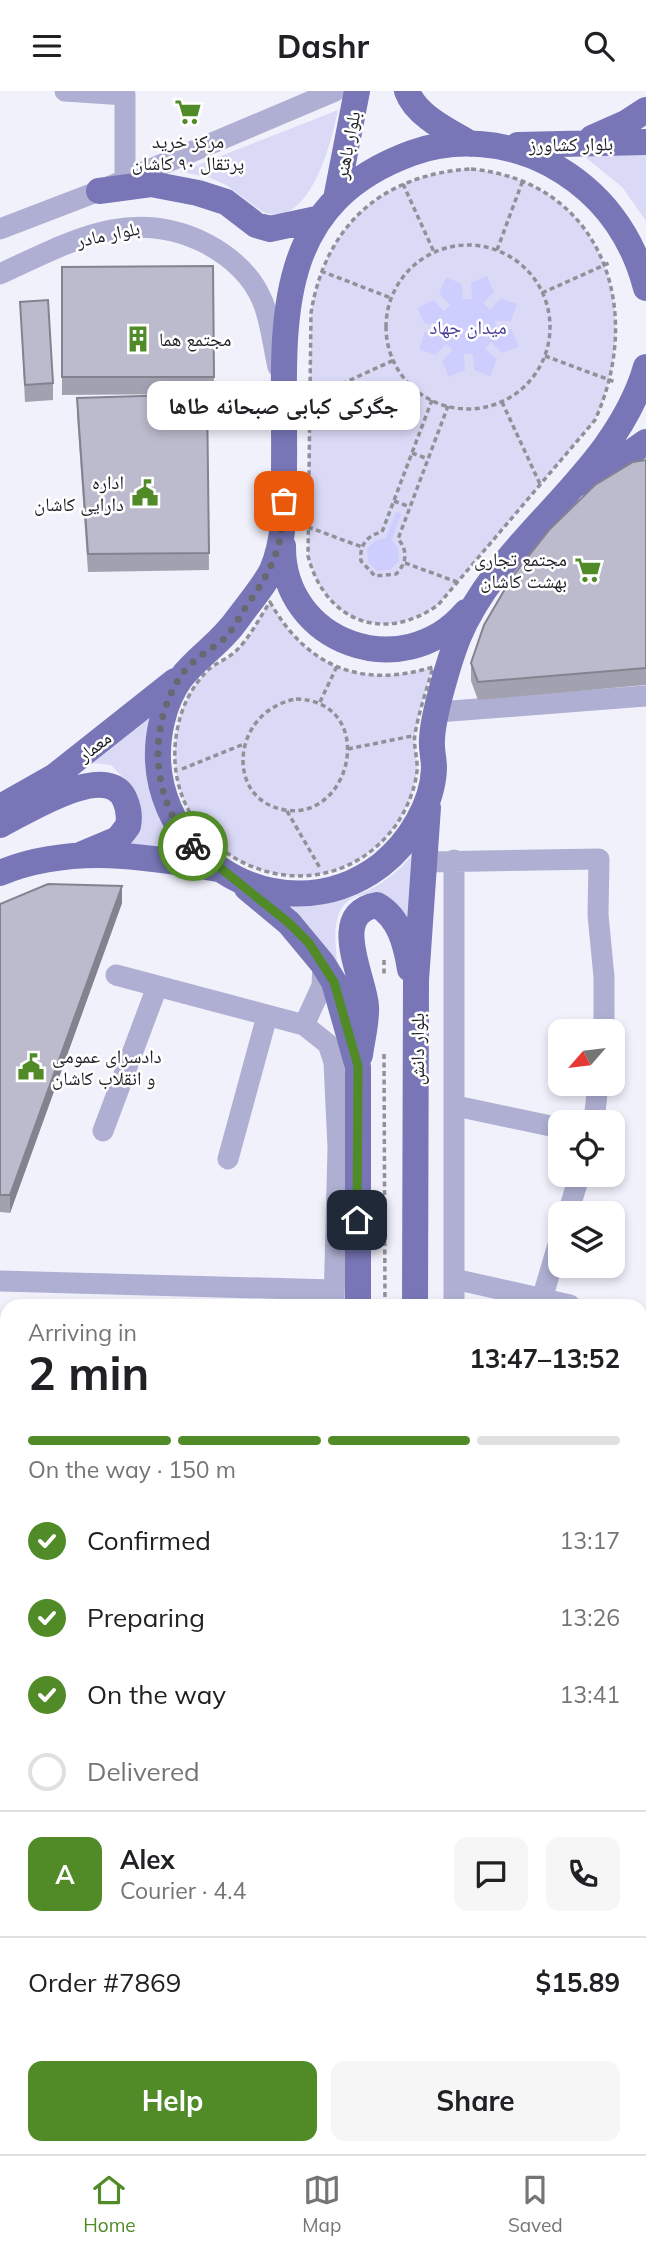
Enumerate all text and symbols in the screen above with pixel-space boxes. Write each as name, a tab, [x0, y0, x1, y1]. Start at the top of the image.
text: Dashr	[277, 26, 369, 66]
icon: menu	[28, 27, 66, 65]
icon: search	[580, 27, 618, 65]
supermarket icon: مرکز خرید پرتقال ۹۰ کاشان	[173, 97, 203, 127]
street label: بلوار باهنر	[328, 109, 365, 182]
place label: مرکز خرید پرتقال ۹۰ کاشان	[132, 129, 244, 175]
street label: بلوار کشاورز	[528, 131, 613, 157]
street label: بلوار مادر	[73, 216, 142, 253]
park label: میدان جهاد	[429, 315, 507, 339]
building icon: مجتمع هما	[123, 324, 153, 354]
place label: مجتمع هما	[159, 327, 231, 352]
callout: جگرکی کبابی صبحانه طاها	[148, 382, 420, 431]
text: جگرکی کبابی صبحانه طاها	[168, 391, 399, 420]
place label: اداره دارایی کاشان	[34, 470, 124, 516]
pin	[254, 471, 314, 531]
public building icon: اداره دارایی کاشان	[130, 478, 160, 508]
icon: bag	[265, 482, 303, 520]
place label: مجتمع تجاری بهشت کاشان	[474, 547, 567, 593]
supermarket icon: مجتمع تجاری بهشت کاشان	[573, 555, 603, 585]
street label: معمار	[71, 725, 116, 767]
courier	[158, 811, 228, 881]
icon: bike	[174, 827, 212, 865]
street label: بلوار دانش	[405, 1013, 429, 1085]
north arrow	[548, 1019, 625, 1095]
map controls	[548, 1019, 625, 1278]
place label: دادسرای عمومی و انقلاب کاشان	[52, 1044, 162, 1090]
public building icon: دادسرای عمومی و انقلاب کاشان	[16, 1052, 46, 1082]
button: locate	[548, 1110, 625, 1187]
pin	[327, 1190, 387, 1250]
icon: home	[338, 1201, 376, 1239]
button: layers	[548, 1201, 625, 1278]
text: Arriving in	[28, 1318, 137, 1347]
text: 13:47–13:52	[469, 1342, 620, 1375]
text: 2 min	[28, 1344, 149, 1402]
text: On the way · 150 m	[28, 1455, 236, 1484]
icon: check	[28, 1522, 66, 1560]
text: Confirmed	[87, 1524, 211, 1557]
text: 13:17	[560, 1526, 620, 1555]
icon: check	[28, 1599, 66, 1637]
text: Preparing	[87, 1601, 205, 1634]
text: 13:26	[560, 1603, 620, 1632]
icon: check	[28, 1676, 66, 1714]
text: On the way	[87, 1678, 226, 1711]
text: 13:41	[560, 1680, 620, 1709]
text: Delivered	[87, 1755, 200, 1788]
button: chat	[454, 1837, 528, 1911]
button: phone	[546, 1837, 620, 1911]
text: Alex	[120, 1843, 175, 1876]
text: A	[55, 1858, 75, 1891]
text: Courier · 4.4	[120, 1876, 246, 1905]
text: Order #7869	[28, 1966, 181, 1999]
text: $15.89	[536, 1966, 620, 1999]
button: Help	[28, 2061, 317, 2141]
button: Share	[331, 2061, 620, 2141]
tab: Home	[83, 2171, 136, 2237]
tab: Map	[302, 2171, 341, 2237]
tab: Saved	[508, 2171, 563, 2237]

